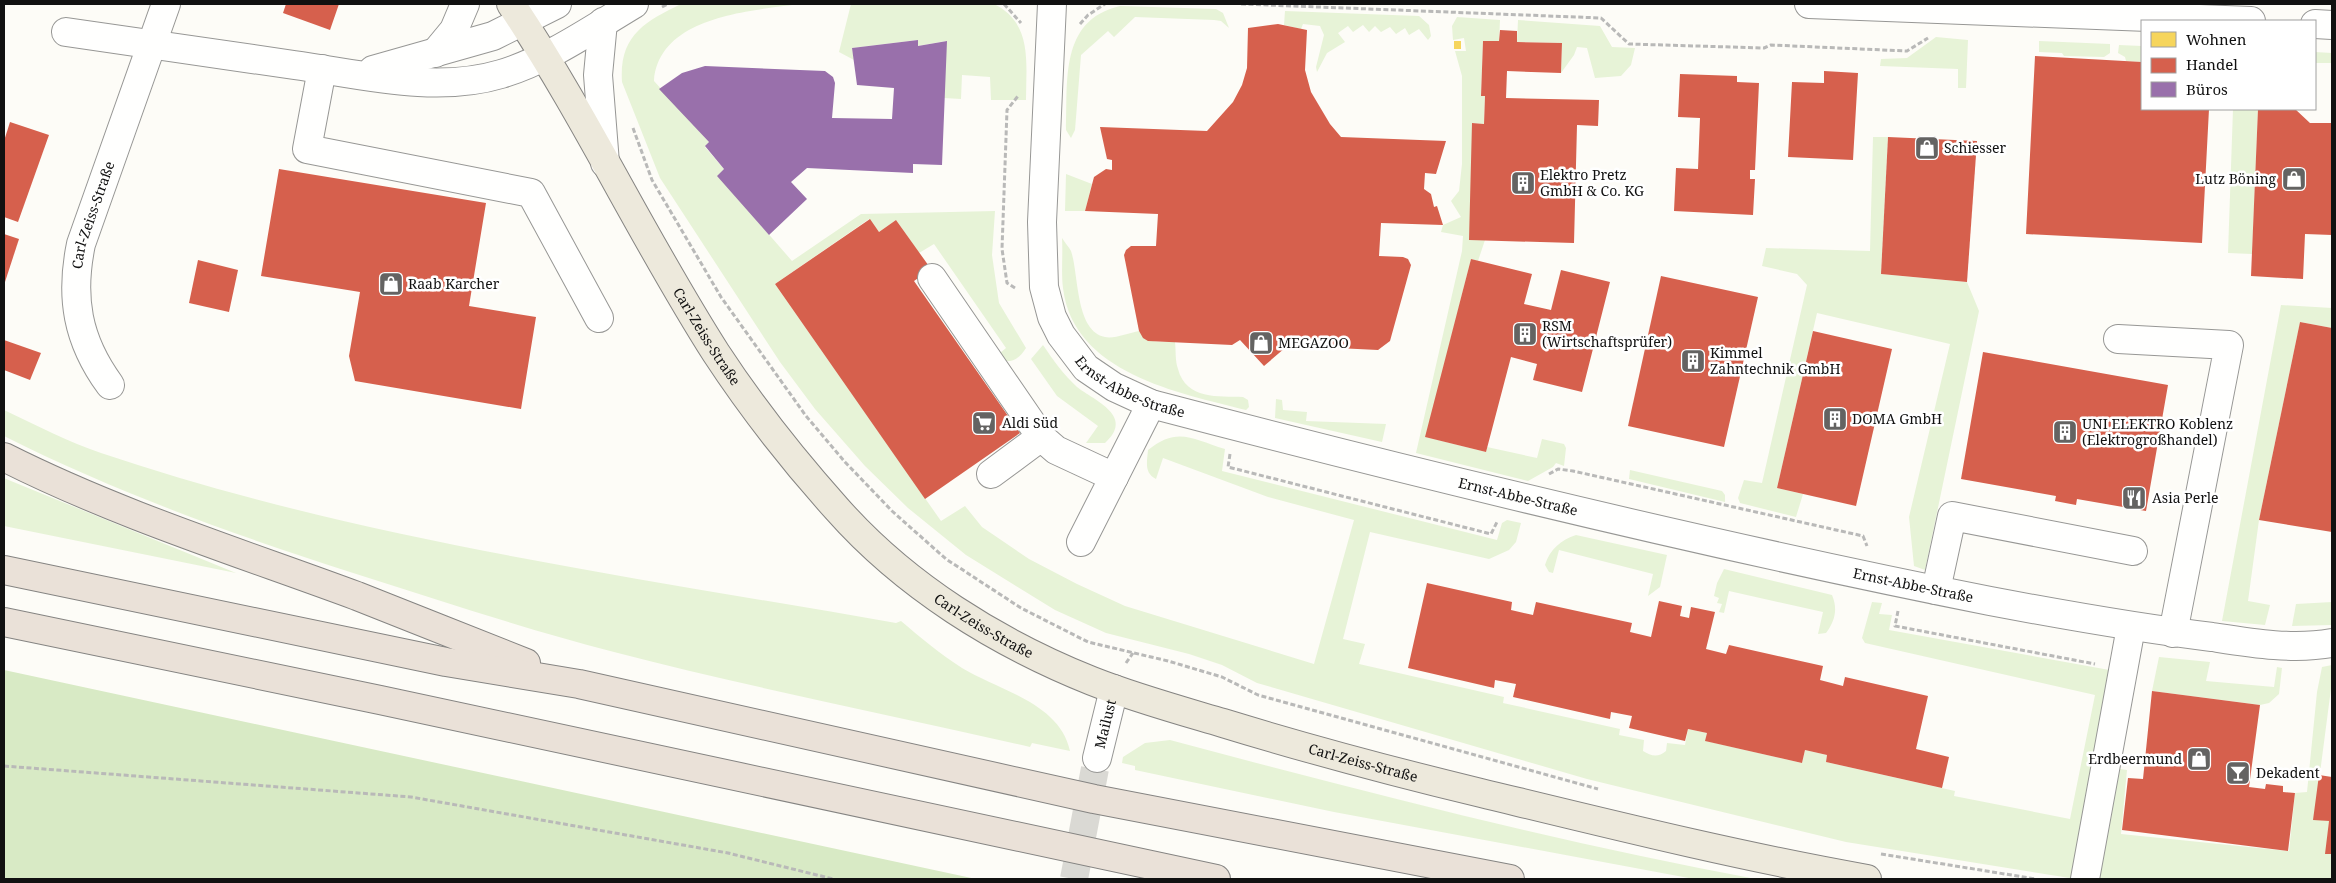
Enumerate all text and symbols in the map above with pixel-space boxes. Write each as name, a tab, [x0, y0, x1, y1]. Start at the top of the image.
legend	[2141, 20, 2316, 110]
text: Wohnen	[2186, 29, 2247, 49]
text: Handel	[2186, 54, 2238, 74]
text: Büros	[2186, 79, 2228, 99]
shop icon: Schiesser	[1914, 135, 1940, 161]
place label: Schiesser	[1944, 138, 2006, 157]
street label: Carl-Zeiss-Straße	[67, 158, 119, 270]
place label: Elektro Pretz GmbH & Co. KG	[1540, 165, 1644, 200]
shop icon: Lutz Böning	[2281, 166, 2307, 192]
place label: Lutz Böning	[2195, 169, 2276, 188]
building icon: Elektro Pretz GmbH & Co. KG	[1510, 170, 1536, 196]
shop icon: Raab Karcher	[378, 271, 404, 297]
place label: Raab Karcher	[408, 274, 500, 293]
street label: Carl-Zeiss-Straße	[669, 284, 745, 389]
place label: RSM (Wirtschaftsprüfer)	[1542, 316, 1672, 351]
building icon: RSM (Wirtschaftsprüfer)	[1512, 321, 1538, 347]
shop icon: MEGAZOO	[1248, 330, 1274, 356]
place label: MEGAZOO	[1278, 333, 1349, 352]
place label: Kimmel Zahntechnik GmbH	[1710, 343, 1841, 378]
building icon: Kimmel Zahntechnik GmbH	[1680, 348, 1706, 374]
street label: Ernst-Abbe-Straße	[1071, 352, 1187, 422]
building icon: DOMA GmbH	[1822, 406, 1848, 432]
place label: DOMA GmbH	[1852, 409, 1942, 428]
supermarket icon: Aldi Süd	[971, 410, 997, 436]
place label: Aldi Süd	[1002, 413, 1058, 432]
place label: UNI ELEKTRO Koblenz (Elektrogroßhandel)	[2082, 414, 2233, 449]
building icon: UNI ELEKTRO Koblenz (Elektrogroßhandel)	[2052, 419, 2078, 445]
street label: Ernst-Abbe-Straße	[1457, 473, 1580, 520]
restaurant icon: Asia Perle	[2121, 485, 2147, 511]
place label: Asia Perle	[2152, 488, 2219, 507]
street label: Ernst-Abbe-Straße	[1852, 563, 1975, 606]
street label: Carl-Zeiss-Straße	[930, 589, 1037, 662]
street label: Mailust	[1090, 697, 1120, 750]
street label: Carl-Zeiss-Straße	[1306, 739, 1420, 786]
shop icon: Erdbeermund	[2186, 746, 2212, 772]
place label: Erdbeermund	[2088, 749, 2182, 768]
bar icon: Dekadent	[2225, 760, 2251, 786]
place label: Dekadent	[2256, 763, 2320, 782]

